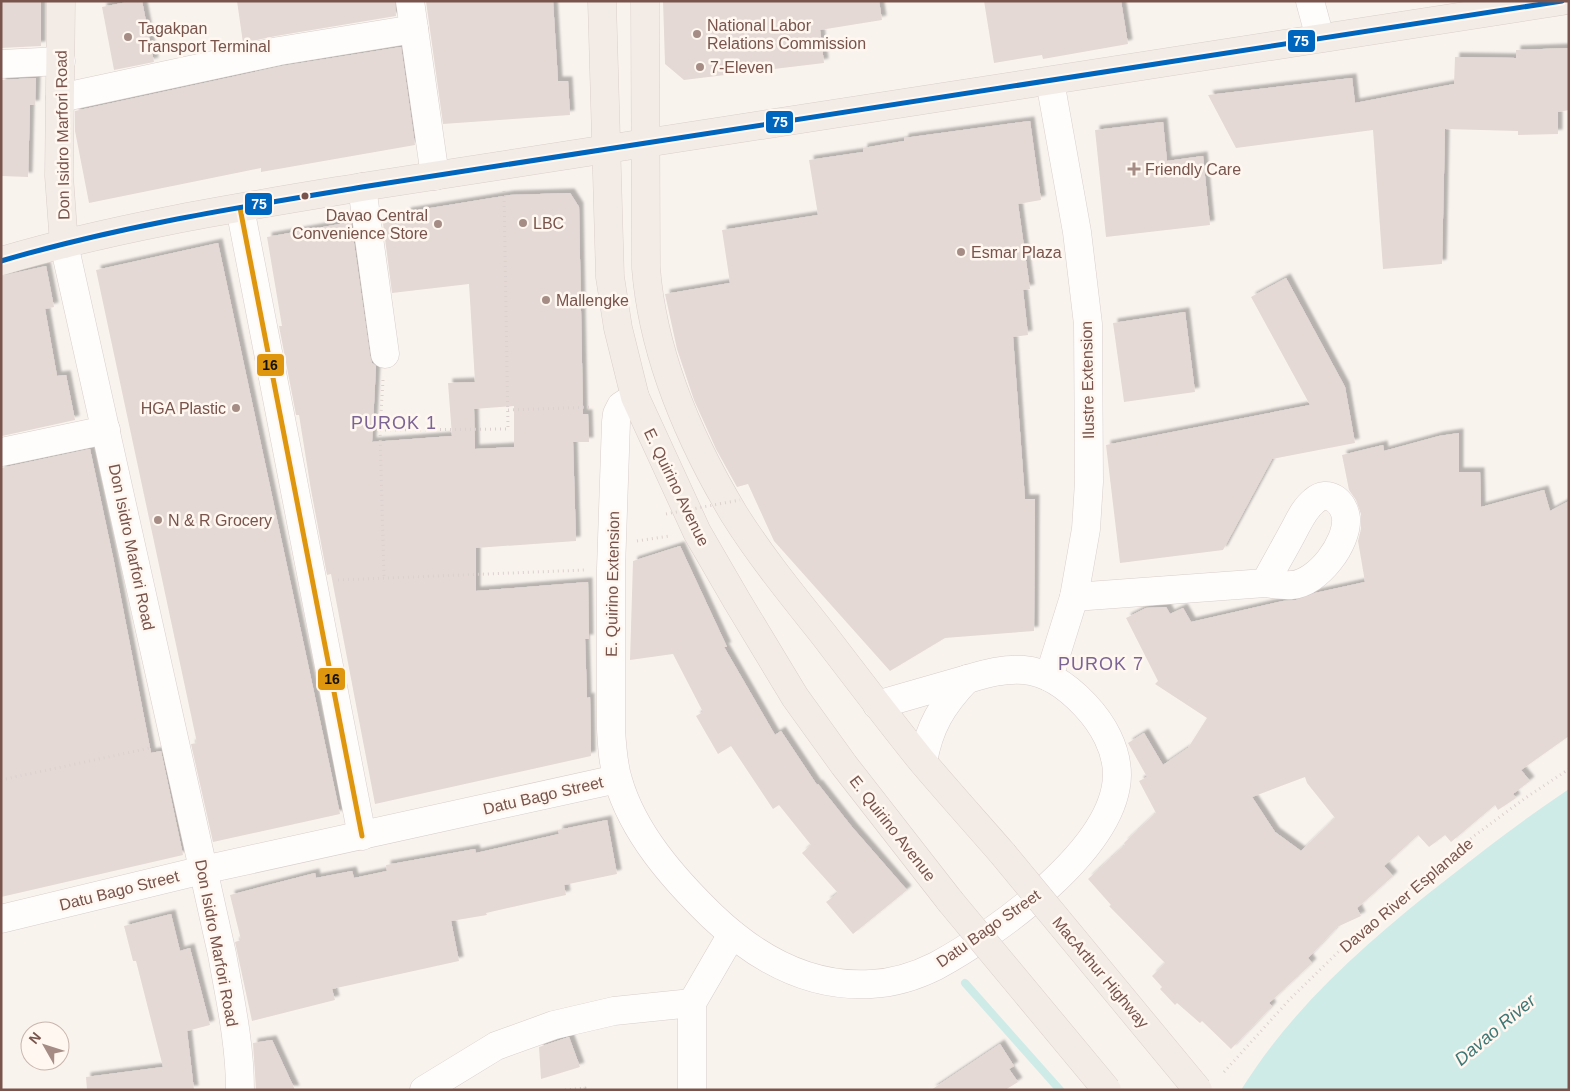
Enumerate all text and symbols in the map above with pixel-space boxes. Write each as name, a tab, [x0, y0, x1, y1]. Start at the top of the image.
place label: National Labor Relations Commission	[707, 17, 866, 52]
place label: Tagakpan Transport Terminal	[138, 20, 271, 55]
marker: National Labor Relations Commission	[691, 28, 703, 40]
line badge: 75	[1287, 29, 1316, 53]
marker: Tagakpan Transport Terminal	[122, 31, 134, 43]
text: 75	[1293, 33, 1309, 49]
street label: Don Isidro Marfori Road	[53, 50, 72, 220]
place label: 7-Eleven	[710, 59, 773, 76]
marker: 7-Eleven	[694, 61, 706, 73]
line badge: 75	[765, 110, 794, 134]
text: 75	[772, 114, 788, 130]
place label: Friendly Care	[1145, 161, 1241, 178]
marker: Friendly Care	[1127, 162, 1141, 176]
unlabelled marker	[300, 191, 310, 201]
line badge: 75	[244, 192, 273, 216]
text: 75	[251, 196, 267, 212]
place label: Davao Central Convenience Store	[292, 207, 428, 242]
place label: LBC	[533, 215, 564, 232]
marker: LBC	[517, 217, 529, 229]
marker: Davao Central Convenience Store	[432, 218, 444, 230]
place label: Esmar Plaza	[971, 244, 1062, 261]
marker: Esmar Plaza	[955, 246, 967, 258]
place label: Mallengke	[556, 292, 629, 309]
marker: Mallengke	[540, 294, 552, 306]
street label: Ilustre Extension	[1078, 321, 1097, 439]
line badge: 16	[256, 353, 285, 377]
text: 16	[262, 357, 278, 373]
place label: HGA Plastic	[141, 400, 226, 417]
marker: HGA Plastic	[230, 402, 242, 414]
district label: PUROK 1	[351, 413, 437, 433]
street label: E. Quirino Avenue	[641, 426, 712, 549]
street label: Don Isidro Marfori Road	[106, 462, 157, 632]
street label: E. Quirino Extension	[603, 511, 622, 657]
place label: N & R Grocery	[168, 512, 272, 529]
marker: N & R Grocery	[152, 514, 164, 526]
district label: PUROK 7	[1058, 654, 1144, 674]
line badge: 16	[317, 667, 346, 691]
text: 16	[324, 671, 340, 687]
street label: E. Quirino Avenue	[846, 772, 939, 884]
street label: Datu Bago Street	[481, 773, 605, 818]
street label: Davao River Esplanade	[1336, 835, 1476, 956]
street label: Don Isidro Marfori Road	[192, 858, 241, 1028]
street label: Datu Bago Street	[58, 867, 181, 914]
street label: Datu Bago Street	[933, 886, 1044, 971]
street label: MacArthur Highway	[1049, 913, 1152, 1031]
water label: Davao River	[1451, 990, 1540, 1069]
north arrow	[20, 1021, 70, 1071]
text: N	[25, 1029, 44, 1047]

